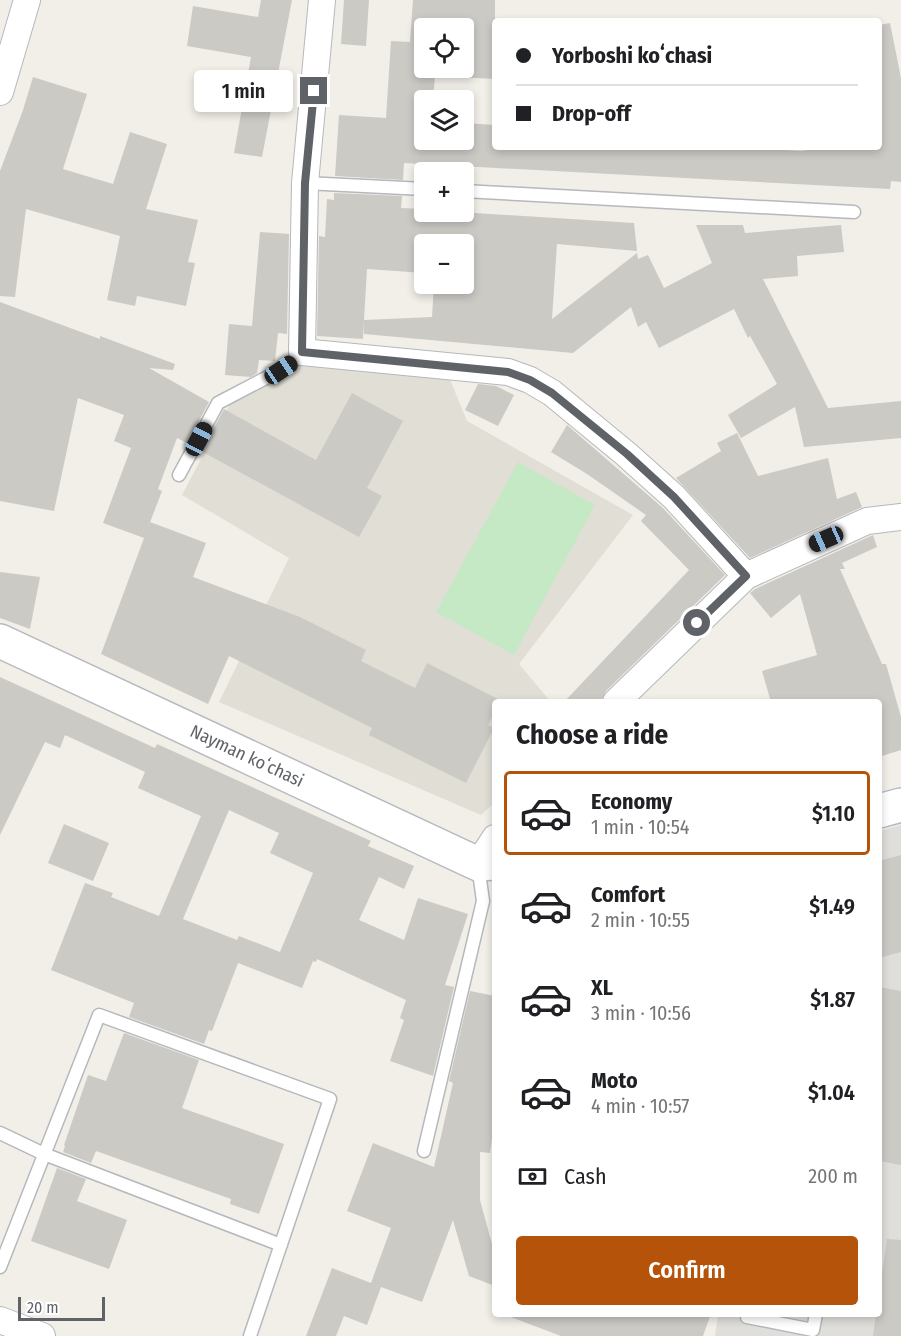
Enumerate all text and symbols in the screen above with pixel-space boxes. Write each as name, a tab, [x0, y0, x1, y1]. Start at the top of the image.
map controls	[414, 18, 474, 294]
button: locate	[414, 18, 474, 78]
text: Yorboshi koʻchasi	[552, 42, 712, 69]
callout: 1 min	[194, 70, 293, 112]
route end	[300, 77, 327, 104]
text: 1 min	[222, 79, 265, 103]
button: layers	[414, 90, 474, 150]
text: Drop-off	[552, 100, 631, 127]
button: +	[414, 162, 474, 222]
button: −	[414, 234, 474, 294]
car	[261, 352, 301, 388]
car	[183, 419, 215, 459]
car	[806, 523, 846, 555]
route start	[683, 609, 710, 636]
text: Choose a ride	[516, 719, 668, 751]
street label: Nayman koʻchasi	[187, 720, 307, 792]
icon: car	[519, 786, 573, 840]
text: Economy	[591, 788, 672, 815]
text: $1.10	[812, 800, 855, 827]
text: 1 min · 10:54	[591, 815, 690, 839]
icon: car	[519, 879, 573, 933]
text: Comfort	[591, 881, 665, 908]
text: $1.49	[809, 893, 855, 920]
text: 2 min · 10:55	[591, 908, 690, 932]
icon: car	[519, 972, 573, 1026]
text: XL	[591, 974, 613, 1001]
text: $1.87	[810, 986, 855, 1013]
text: 3 min · 10:56	[591, 1001, 691, 1025]
icon: car	[519, 1065, 573, 1119]
text: Moto	[591, 1067, 638, 1094]
text: $1.04	[808, 1079, 855, 1106]
text: 4 min · 10:57	[591, 1094, 689, 1118]
icon: cash	[516, 1160, 549, 1193]
text: Cash	[564, 1163, 607, 1190]
text: 200 m	[808, 1164, 858, 1188]
button: Confirm	[516, 1236, 858, 1305]
scale bar	[18, 1294, 105, 1322]
text: 20 m	[27, 1298, 58, 1317]

